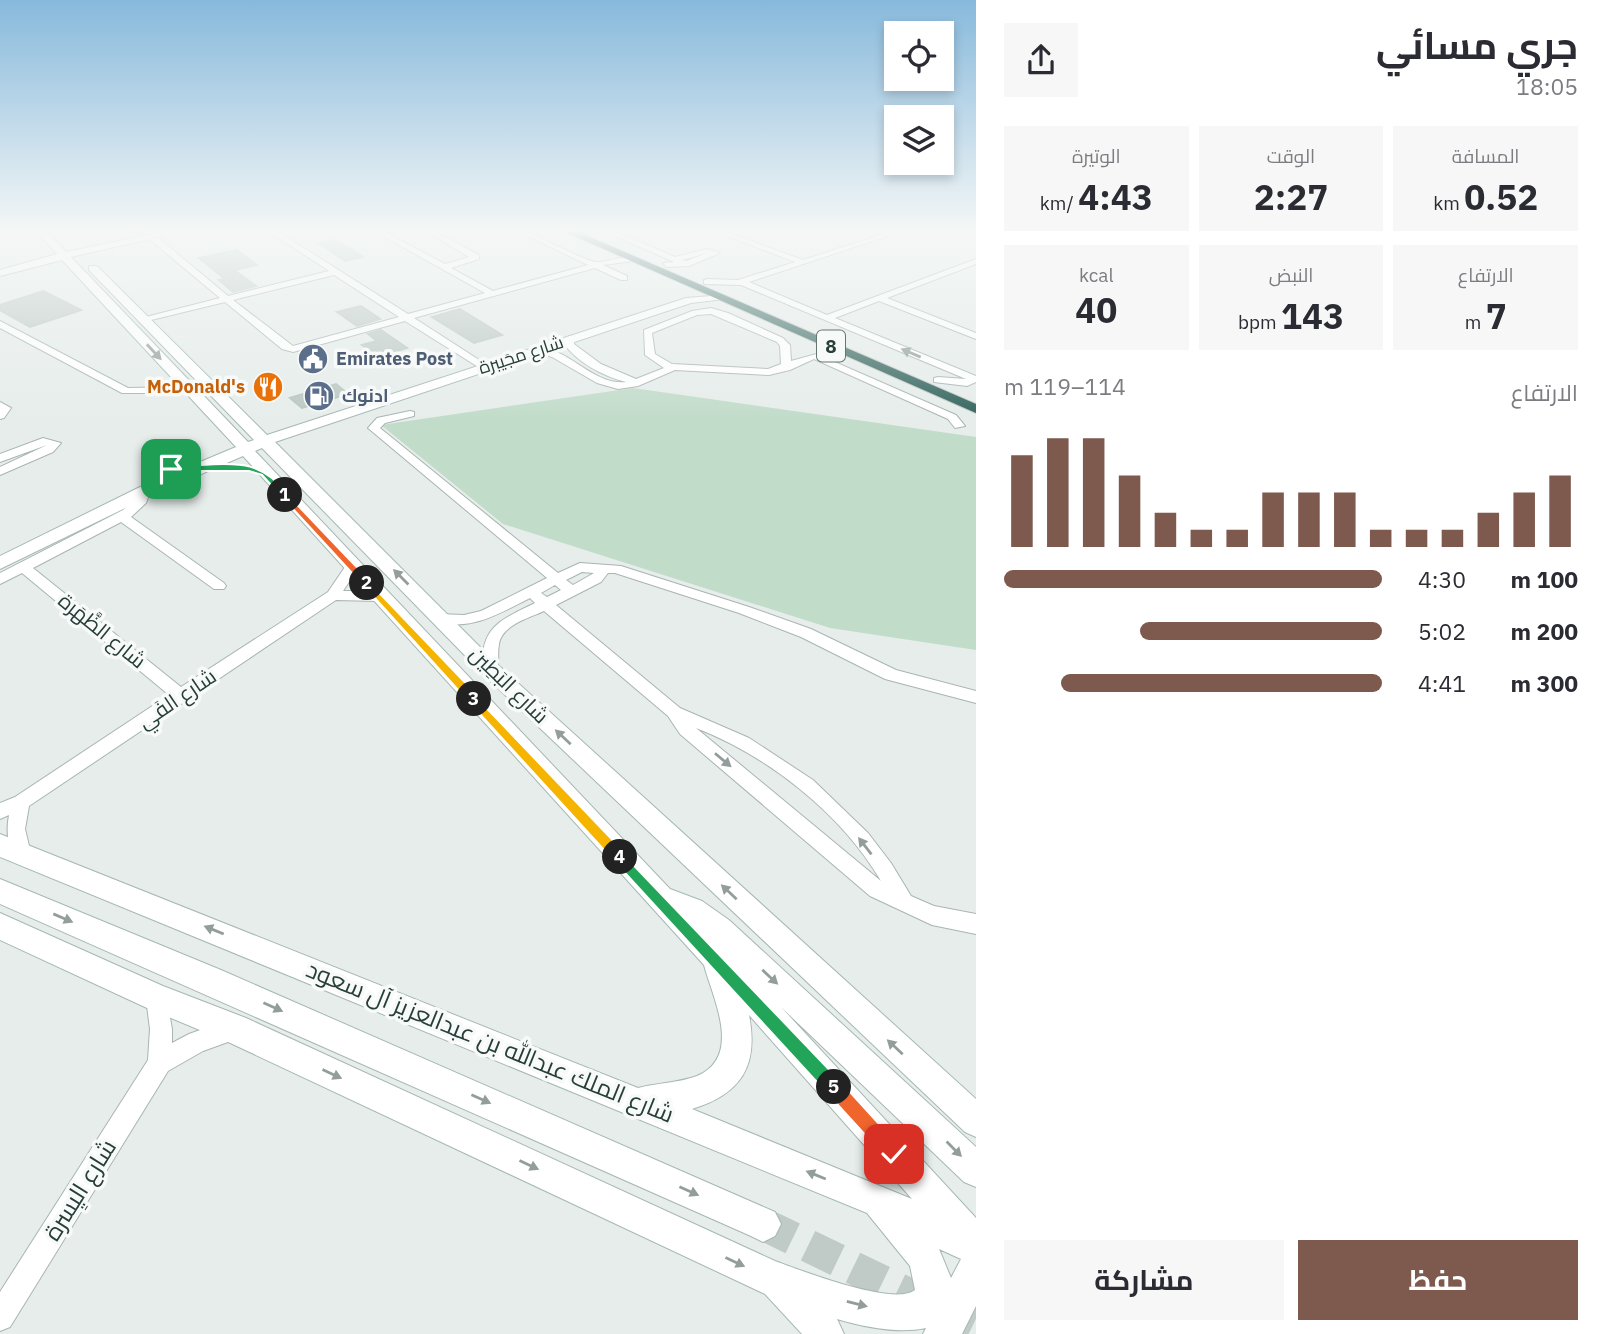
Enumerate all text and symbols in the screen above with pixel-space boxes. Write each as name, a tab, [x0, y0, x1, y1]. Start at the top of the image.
text: جري مسائي	[1376, 20, 1578, 69]
map controls	[884, 21, 954, 175]
button: locate	[884, 21, 954, 91]
button: share	[1004, 23, 1078, 97]
text: 18:05	[1516, 71, 1578, 101]
button: layers	[884, 105, 954, 175]
text: الوتيرة	[1072, 144, 1121, 168]
text: الوقت	[1267, 144, 1315, 168]
text: المسافة	[1452, 144, 1519, 168]
text: 4:43	[1078, 174, 1153, 220]
text: 2:27	[1254, 174, 1328, 220]
text: 0.52	[1464, 174, 1538, 220]
text: /km	[1040, 191, 1078, 215]
text: km	[1433, 191, 1464, 215]
text: kcal	[1079, 263, 1114, 287]
text: النبض	[1269, 263, 1313, 287]
text: الارتفاع	[1458, 263, 1514, 287]
text: 40	[1075, 287, 1117, 333]
text: 143	[1281, 293, 1344, 339]
text: 7	[1486, 293, 1507, 339]
text: bpm	[1238, 310, 1281, 334]
text: m	[1465, 310, 1486, 334]
street label: شارع مجَيبرة	[475, 330, 567, 380]
road number: 8	[817, 330, 845, 362]
public building icon: Emirates Post	[296, 342, 330, 376]
one-way arrow	[145, 344, 162, 361]
place label: Emirates Post	[336, 347, 453, 370]
one-way arrow	[901, 347, 922, 358]
restaurant icon: McDonald's	[251, 370, 285, 404]
text: 114–119 m	[1004, 371, 1126, 401]
place label: McDonald's	[147, 375, 245, 398]
text: الارتفاع	[1511, 377, 1578, 407]
fuel station icon: ادنوك	[302, 379, 336, 413]
place label: ادنوك	[342, 384, 389, 407]
pin	[141, 439, 201, 499]
icon: arrive	[152, 450, 190, 488]
pin: 1	[268, 477, 302, 512]
text: 1	[279, 482, 290, 506]
text: 4:30	[1418, 564, 1466, 594]
text: 100 m	[1511, 564, 1578, 594]
pin: 2	[350, 566, 384, 600]
one-way arrow	[393, 569, 410, 585]
text: 2	[361, 570, 372, 594]
street label: شارع الظَّهَرة	[52, 586, 152, 675]
text: 5:02	[1418, 616, 1466, 646]
text: 200 m	[1511, 616, 1578, 646]
street label: شارع البَطِين	[463, 640, 555, 730]
street label: شارع الفَي	[132, 662, 223, 737]
text: 4:41	[1418, 668, 1466, 698]
text: 300 m	[1511, 668, 1578, 698]
pin: 3	[456, 682, 491, 716]
text: 3	[468, 686, 479, 710]
one-way arrow	[555, 729, 572, 745]
one-way arrow	[714, 752, 732, 767]
one-way arrow	[859, 837, 873, 855]
pin: 4	[602, 840, 638, 874]
text: 4	[614, 844, 625, 868]
one-way arrow	[720, 884, 738, 900]
one-way arrow	[53, 912, 74, 923]
one-way arrow	[203, 924, 224, 935]
street label: شارع الملك عبدالله بن عبدالعزيز آل سعود	[301, 952, 679, 1131]
one-way arrow	[761, 969, 779, 985]
one-way arrow	[263, 1001, 283, 1013]
one-way arrow	[887, 1040, 904, 1056]
one-way arrow	[322, 1068, 342, 1080]
pin: 5	[816, 1070, 852, 1104]
text: 5	[828, 1074, 839, 1098]
one-way arrow	[471, 1093, 491, 1105]
pin	[864, 1124, 924, 1184]
street label: شارع اليِسرة	[35, 1133, 124, 1247]
icon: check	[875, 1135, 913, 1173]
one-way arrow	[945, 1141, 962, 1157]
one-way arrow	[519, 1160, 539, 1171]
one-way arrow	[806, 1170, 827, 1181]
one-way arrow	[679, 1186, 700, 1197]
button: مشاركة	[1004, 1240, 1284, 1320]
button: حفظ	[1298, 1240, 1578, 1320]
one-way arrow	[725, 1256, 745, 1267]
one-way arrow	[846, 1299, 868, 1310]

